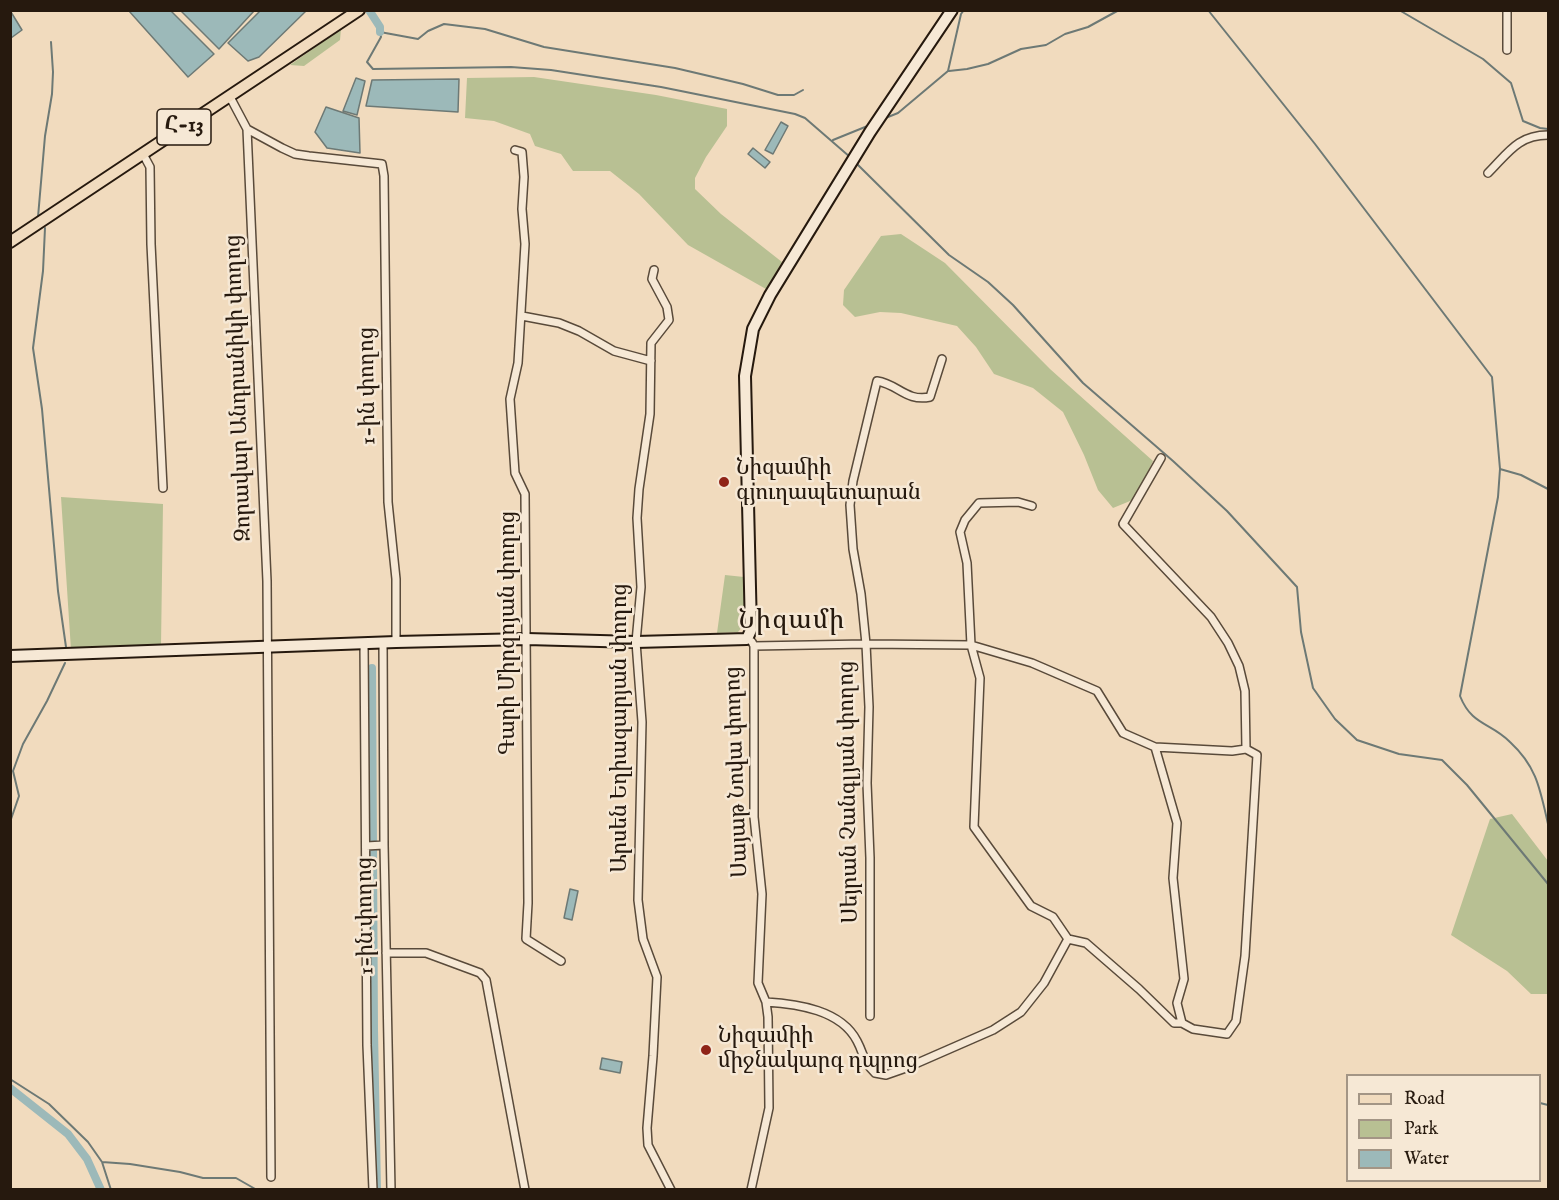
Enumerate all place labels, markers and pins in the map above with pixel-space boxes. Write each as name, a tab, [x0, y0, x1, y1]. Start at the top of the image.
place label: Նիզամիի գյուղապետարան	[736, 456, 921, 508]
marker: Նիզամիի գյուղապետարան	[717, 475, 731, 489]
place label: Նիզամիի միջնակարգ դպրոց	[718, 1024, 918, 1076]
marker: Նիզամիի միջնակարգ դպրոց	[699, 1043, 713, 1057]

